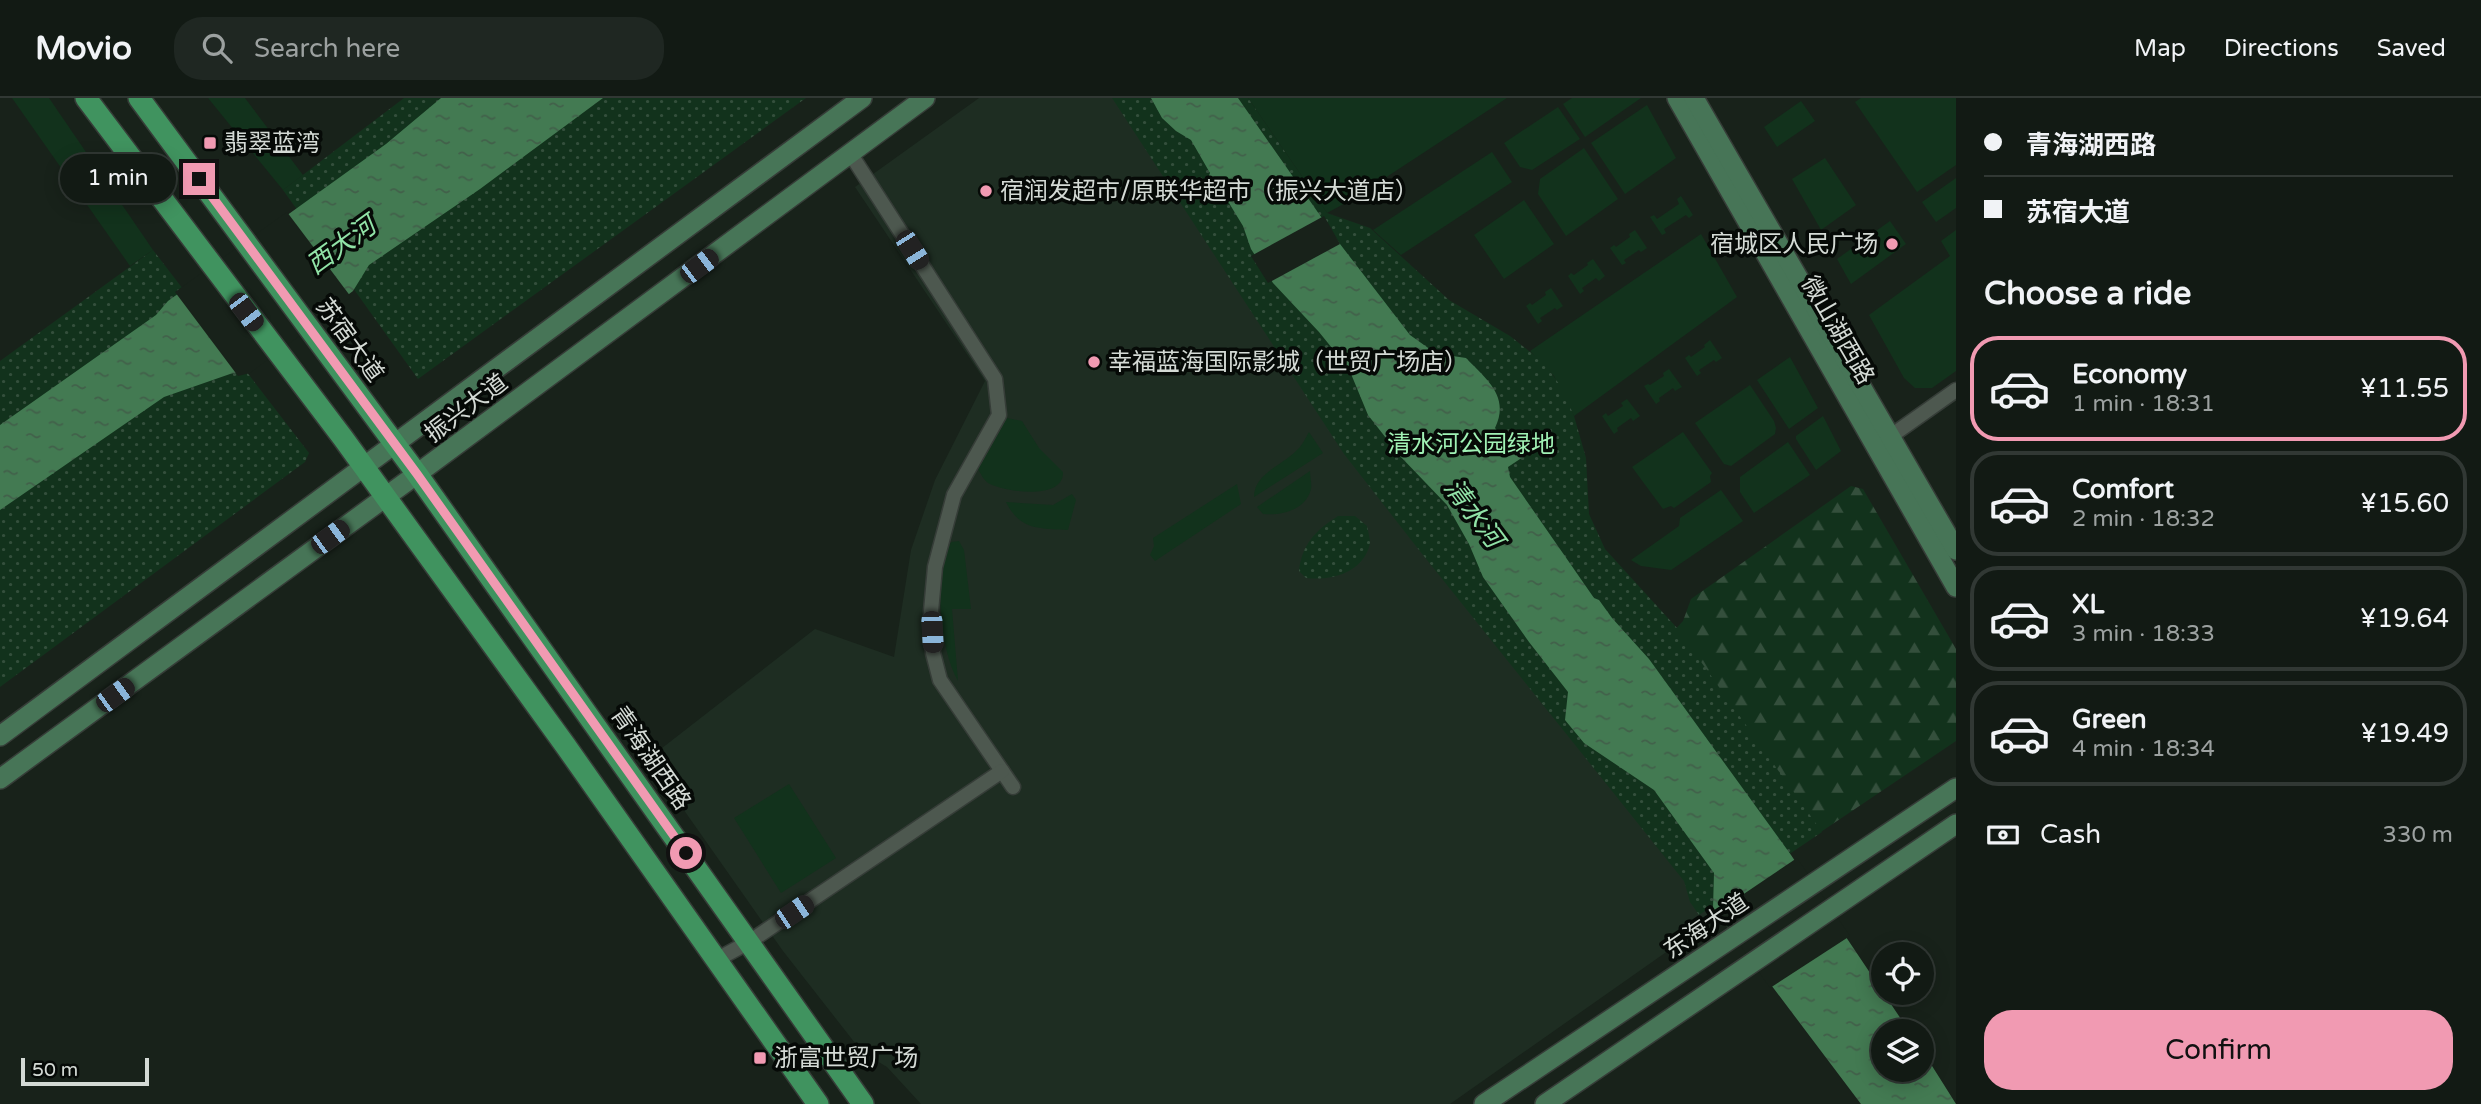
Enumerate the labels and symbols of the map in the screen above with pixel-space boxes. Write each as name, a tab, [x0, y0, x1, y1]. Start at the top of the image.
place label: 翡翠蓝湾	[224, 129, 320, 158]
marker: 翡翠蓝湾	[202, 135, 218, 151]
callout: 1 min	[59, 154, 174, 204]
route end	[183, 163, 215, 195]
place label: 宿润发超市/原联华超市（振兴大道店）	[1000, 177, 1419, 206]
marker: 宿润发超市/原联华超市（振兴大道店）	[978, 183, 994, 199]
water label: 西大河	[301, 207, 386, 281]
car	[892, 227, 933, 273]
place label: 宿城区人民广场	[1710, 230, 1878, 259]
marker: 宿城区人民广场	[1884, 236, 1900, 252]
car	[676, 245, 723, 287]
street label: 微山湖西路	[1795, 271, 1880, 389]
car	[225, 289, 268, 335]
street label: 苏宿大道	[310, 293, 390, 388]
place label: 幸福蓝海国际影城（世贸广场店）	[1108, 348, 1468, 377]
marker: 幸福蓝海国际影城（世贸广场店）	[1086, 354, 1102, 370]
street label: 振兴大道	[419, 368, 513, 449]
park label: 清水河公园绿地	[1387, 430, 1555, 459]
water label: 清水河	[1438, 473, 1512, 558]
car	[307, 516, 354, 558]
car	[921, 610, 944, 654]
car	[92, 674, 139, 716]
street label: 青海湖西路	[604, 701, 697, 816]
route start	[670, 837, 702, 869]
street label: 东海大道	[1658, 888, 1754, 965]
car	[771, 892, 818, 932]
place label: 浙富世贸广场	[774, 1044, 918, 1073]
marker: 浙富世贸广场	[752, 1050, 768, 1066]
scale bar	[21, 1055, 149, 1087]

